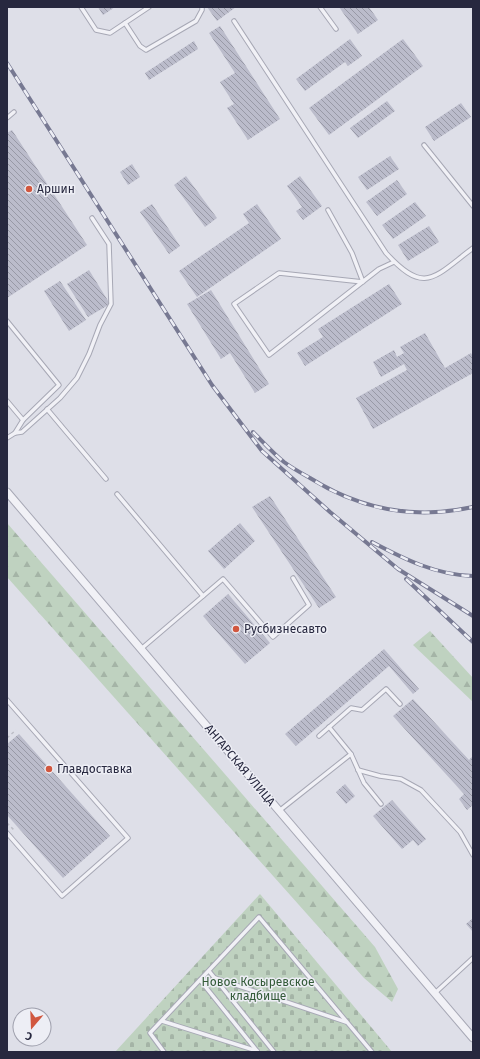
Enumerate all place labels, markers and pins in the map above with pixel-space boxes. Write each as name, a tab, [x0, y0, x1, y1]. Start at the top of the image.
place label: Аршин	[37, 182, 75, 196]
marker: Аршин	[24, 184, 34, 194]
place label: Русбизнесавто	[244, 622, 327, 636]
marker: Русбизнесавто	[231, 624, 241, 634]
place label: Главдоставка	[57, 762, 132, 776]
marker: Главдоставка	[44, 764, 54, 774]

